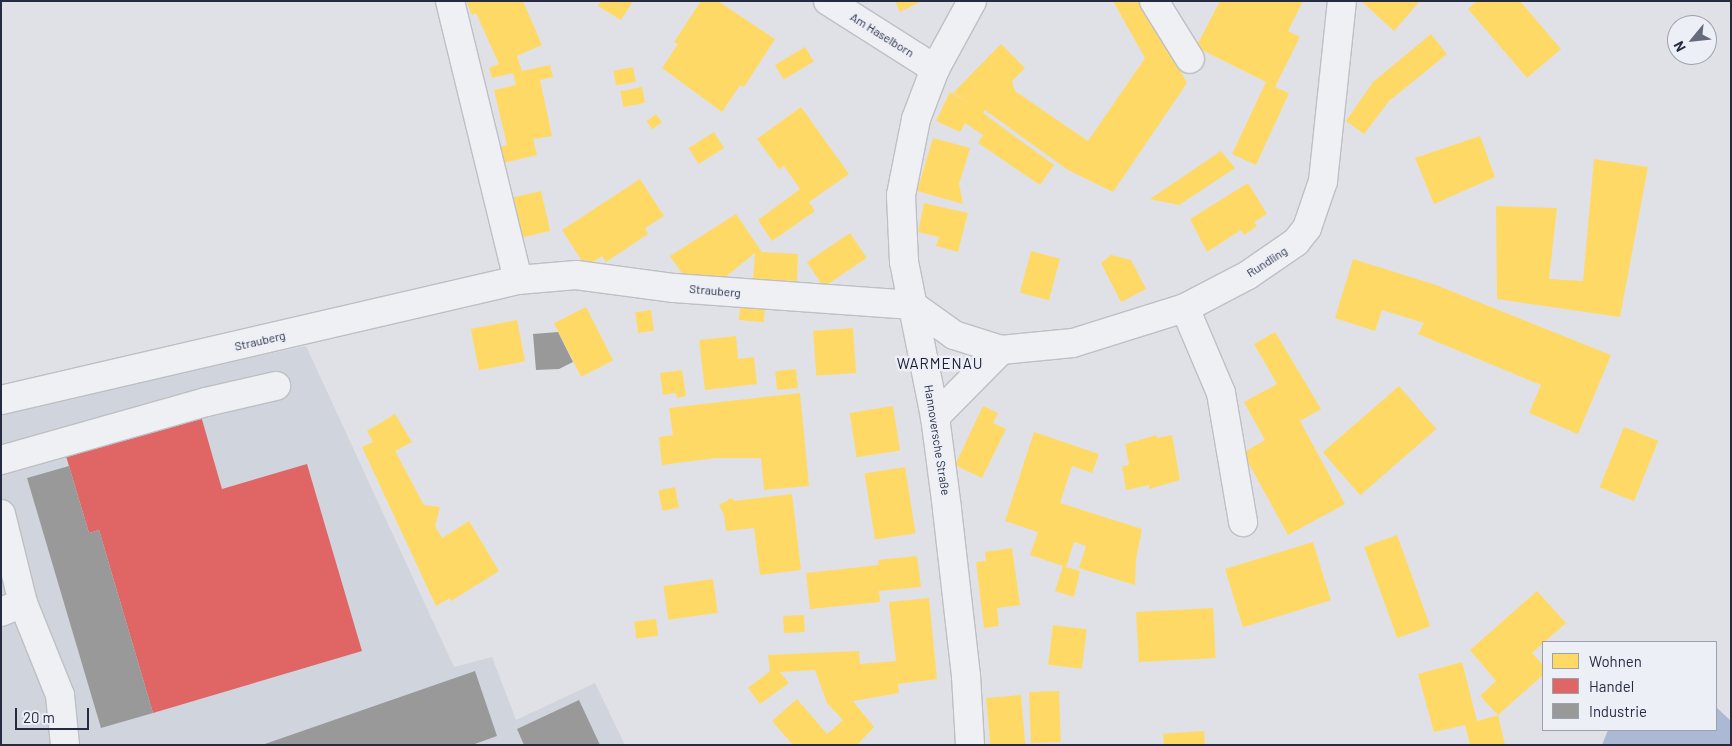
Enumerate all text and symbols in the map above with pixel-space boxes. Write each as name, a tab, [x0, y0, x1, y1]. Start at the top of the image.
street label: Am Haselborn	[847, 10, 917, 60]
north arrow	[1667, 15, 1717, 65]
text: N	[1670, 39, 1689, 55]
street label: Rundling	[1244, 244, 1290, 280]
street label: Strauberg	[689, 282, 741, 300]
street label: Strauberg	[233, 328, 287, 354]
district label: WARMENAU	[896, 355, 984, 373]
street label: Hannoversche Straße	[921, 384, 953, 496]
legend	[1542, 641, 1717, 731]
text: Wohnen	[1589, 652, 1642, 670]
text: Handel	[1589, 677, 1634, 695]
scale bar	[18, 698, 91, 730]
text: Industrie	[1589, 702, 1647, 720]
text: 20 m	[23, 708, 55, 726]

